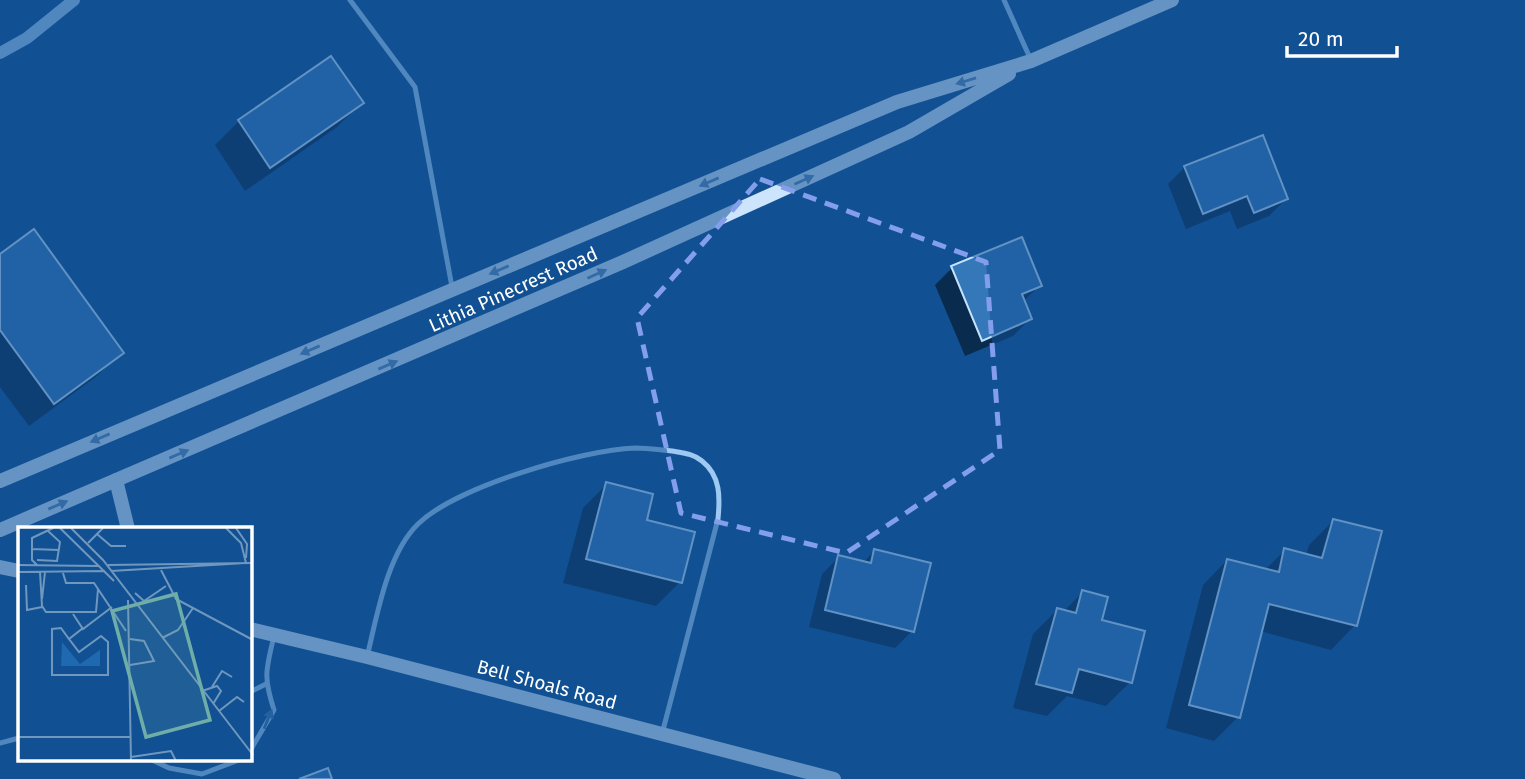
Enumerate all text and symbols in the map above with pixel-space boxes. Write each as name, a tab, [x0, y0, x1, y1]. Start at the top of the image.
scale bar	[1287, 14, 1397, 58]
text: 20 m	[1298, 26, 1344, 52]
one-way arrow	[955, 77, 976, 87]
one-way arrow	[794, 174, 814, 186]
one-way arrow	[698, 177, 719, 188]
street label: Lithia Pinecrest Road	[425, 242, 601, 337]
one-way arrow	[489, 264, 509, 276]
one-way arrow	[586, 268, 607, 279]
one-way arrow	[299, 345, 320, 356]
one-way arrow	[378, 359, 399, 370]
one-way arrow	[89, 433, 110, 444]
one-way arrow	[168, 448, 189, 459]
one-way arrow	[48, 499, 68, 511]
inset map	[18, 527, 252, 762]
street label: Bell Shoals Road	[474, 655, 619, 714]
one-way arrow	[263, 708, 274, 729]

